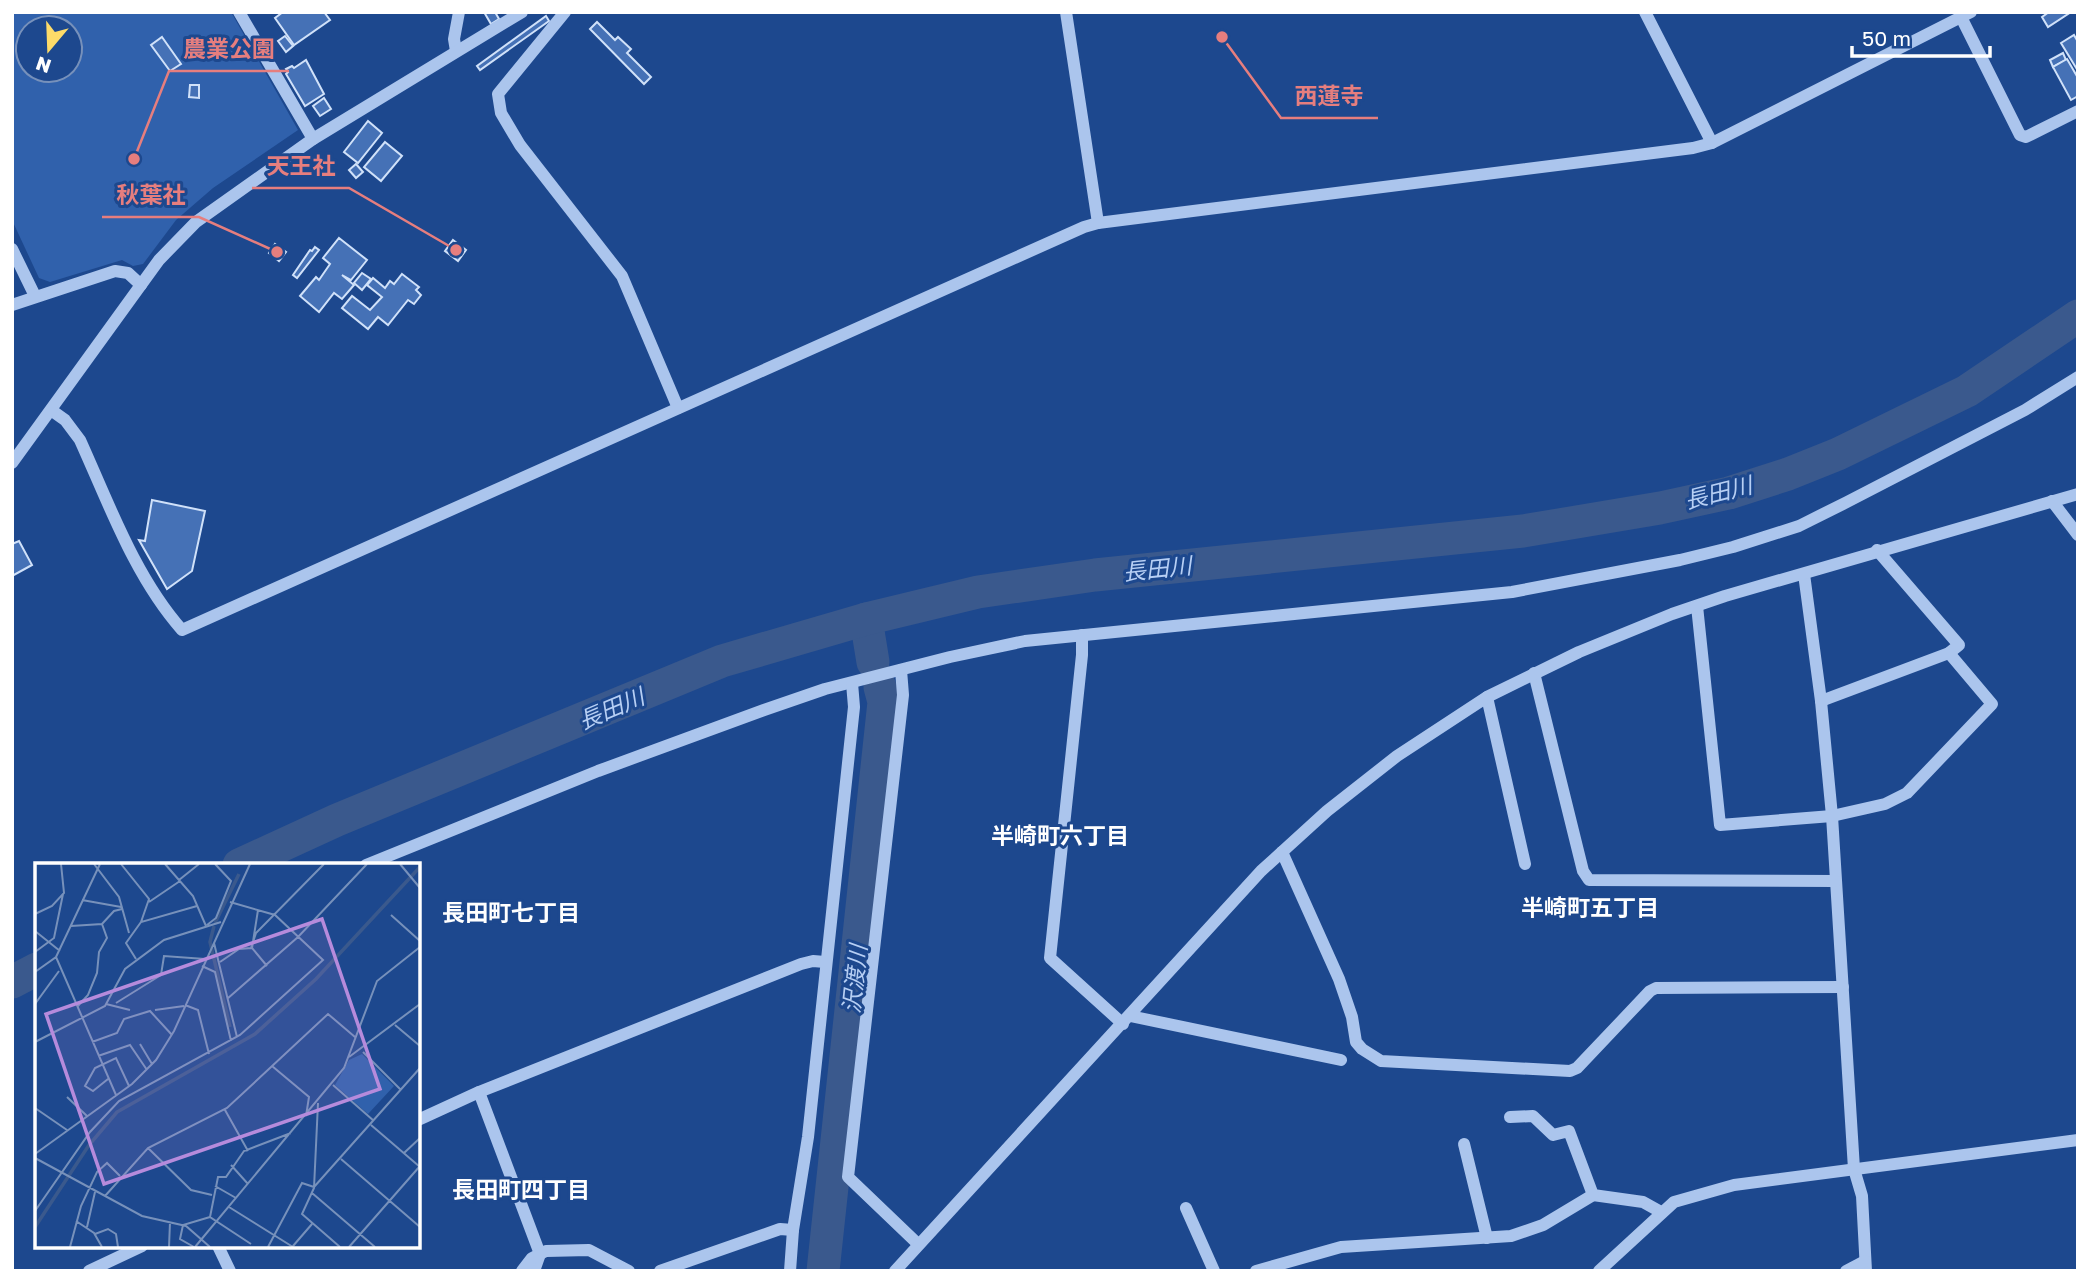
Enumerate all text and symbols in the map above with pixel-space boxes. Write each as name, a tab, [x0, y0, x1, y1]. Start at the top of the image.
north arrow	[14, 14, 84, 84]
scale bar	[1852, 14, 1990, 58]
text: 50 m	[1862, 25, 1911, 51]
callout: 農業公園	[169, 27, 289, 71]
text: 農業公園	[183, 34, 275, 62]
text: N	[33, 52, 54, 79]
callout: 西蓮寺	[1281, 74, 1378, 118]
text: 西蓮寺	[1295, 81, 1364, 109]
callout: 天王社	[252, 144, 349, 188]
text: 天王社	[267, 151, 336, 179]
callout: 秋葉社	[102, 173, 199, 217]
text: 秋葉社	[117, 180, 186, 208]
water label: 長田川	[1681, 469, 1758, 514]
water label: 長田川	[1121, 550, 1196, 586]
water label: 長田川	[574, 680, 651, 734]
district label: 半崎町六丁目	[991, 821, 1129, 849]
inset map	[35, 863, 420, 1248]
district label: 半崎町五丁目	[1521, 893, 1659, 921]
district label: 長田町七丁目	[442, 898, 580, 926]
water label: 沢渡川	[836, 940, 872, 1015]
district label: 長田町四丁目	[452, 1175, 590, 1203]

